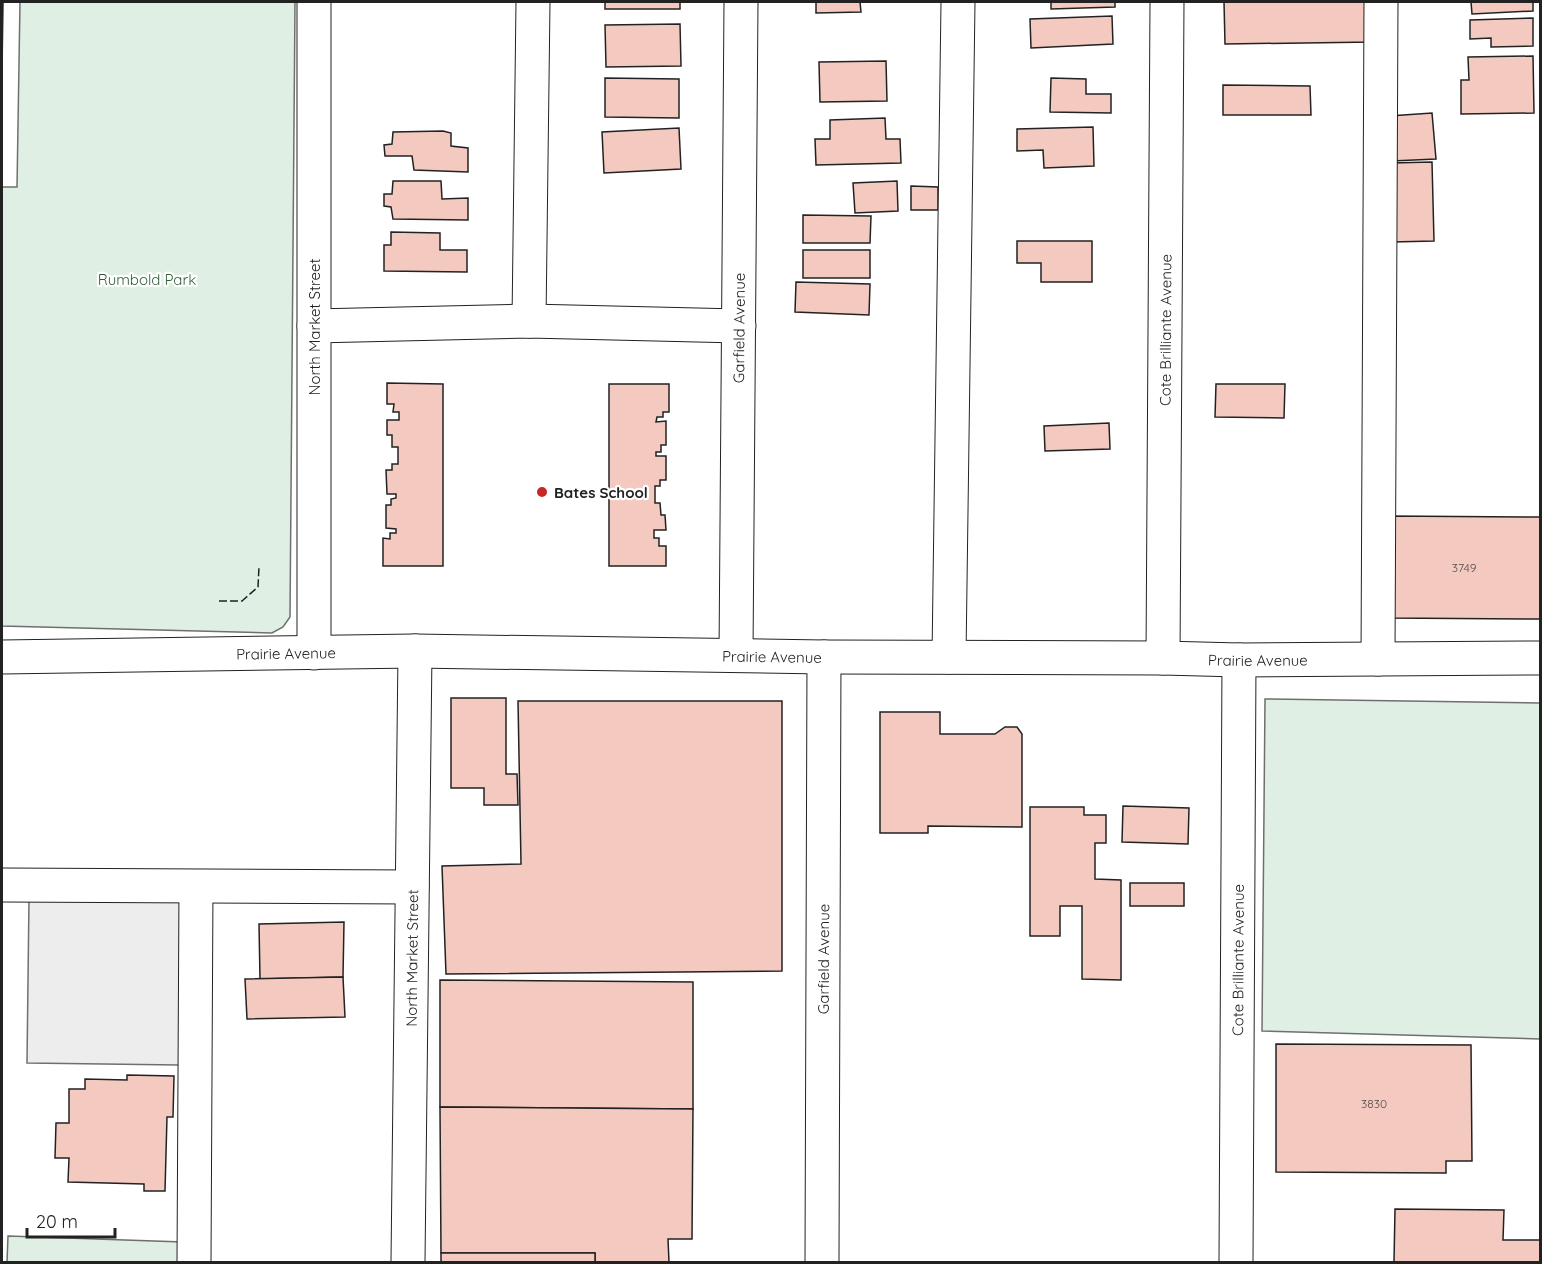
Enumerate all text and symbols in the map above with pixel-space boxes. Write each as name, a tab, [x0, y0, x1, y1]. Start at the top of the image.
street label: Cote Brilliante Avenue	[1155, 254, 1175, 406]
street label: North Market Street	[305, 258, 324, 396]
park label: Rumbold Park	[98, 270, 196, 289]
street label: Garfield Avenue	[729, 273, 748, 383]
place label: Bates School	[554, 483, 648, 502]
marker: Bates School	[535, 485, 549, 499]
house number: 3749	[1452, 560, 1477, 575]
street label: Prairie Avenue	[236, 643, 336, 663]
street label: Prairie Avenue	[722, 646, 822, 666]
street label: Prairie Avenue	[1208, 650, 1308, 670]
street label: Cote Brilliante Avenue	[1228, 884, 1247, 1036]
street label: North Market Street	[401, 889, 422, 1027]
street label: Garfield Avenue	[813, 904, 833, 1014]
house number: 3830	[1361, 1096, 1387, 1111]
scale bar	[27, 1201, 116, 1239]
text: 20 m	[36, 1210, 78, 1233]

